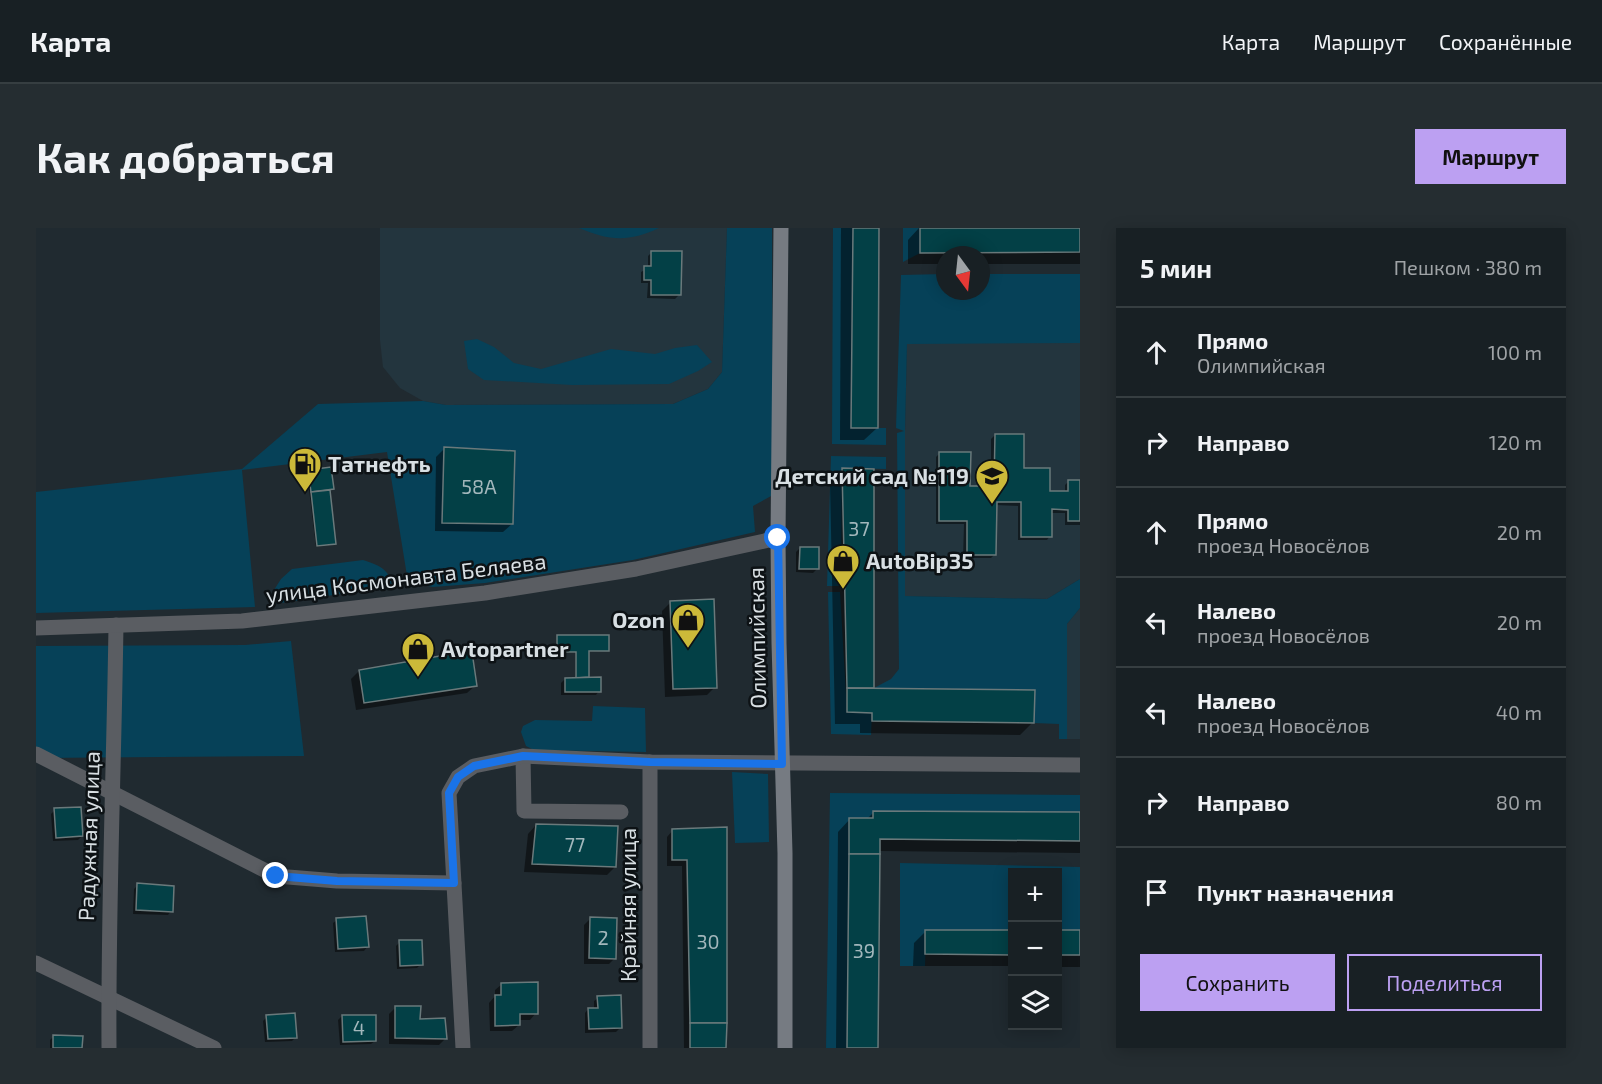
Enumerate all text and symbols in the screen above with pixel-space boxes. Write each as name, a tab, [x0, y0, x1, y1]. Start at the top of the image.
text: Карта	[30, 24, 111, 58]
text: Карта	[1222, 29, 1280, 54]
text: Маршрут	[1313, 29, 1406, 54]
text: Сохранённые	[1439, 29, 1572, 54]
button: Маршрут	[1415, 129, 1566, 184]
text: Как добраться	[36, 131, 335, 181]
north arrow	[936, 246, 990, 300]
text: 5 мин	[1140, 252, 1212, 283]
text: Пешком · 380 m	[1394, 255, 1542, 279]
text: Прямо	[1197, 327, 1268, 353]
icon: ahead	[1140, 336, 1173, 369]
text: 100 m	[1488, 340, 1542, 364]
text: Олимпийская	[1197, 353, 1326, 377]
icon: right	[1140, 426, 1173, 459]
text: Направо	[1197, 429, 1290, 455]
text: 120 m	[1489, 430, 1542, 454]
fuel station icon: Татнефть	[287, 446, 323, 493]
place label: Татнефть	[328, 450, 431, 476]
school or university icon: Детский сад №119	[974, 458, 1010, 505]
place label: Детский сад №119	[775, 462, 969, 488]
house number: 58А	[461, 474, 497, 498]
text: Прямо	[1197, 507, 1268, 533]
house number: 37	[848, 516, 870, 540]
icon: ahead	[1140, 516, 1173, 549]
text: 20 m	[1497, 520, 1542, 544]
route start	[764, 524, 790, 550]
text: проезд Новосёлов	[1197, 533, 1370, 557]
shop icon: AutoBip35	[825, 543, 861, 590]
street label: улица Космонавта Беляева	[264, 547, 548, 608]
place label: AutoBip35	[866, 547, 973, 573]
street label: Олимпийская	[742, 567, 770, 709]
text: Налево	[1197, 597, 1276, 623]
shop icon: Ozon	[670, 602, 706, 649]
place label: Ozon	[612, 606, 665, 632]
icon: left	[1140, 606, 1173, 639]
text: 20 m	[1497, 610, 1542, 634]
text: проезд Новосёлов	[1197, 623, 1370, 647]
shop icon: Avtopartner	[400, 631, 436, 678]
place label: Avtopartner	[441, 635, 569, 661]
text: Налево	[1197, 687, 1276, 713]
icon: left	[1140, 696, 1173, 729]
text: 40 m	[1496, 700, 1542, 724]
text: проезд Новосёлов	[1197, 713, 1370, 737]
street label: Радужная улица	[72, 750, 105, 921]
icon: right	[1140, 786, 1173, 819]
text: Направо	[1197, 789, 1290, 815]
text: 80 m	[1496, 790, 1542, 814]
street label: Крайняя улица	[614, 828, 641, 982]
house number: 77	[565, 832, 585, 856]
route end	[262, 862, 288, 888]
map controls	[1008, 868, 1062, 1030]
button: +	[1008, 868, 1062, 922]
icon: arrive	[1140, 876, 1173, 909]
text: Пункт назначения	[1197, 879, 1394, 905]
button: −	[1008, 922, 1062, 976]
house number: 2	[597, 925, 609, 949]
house number: 30	[696, 929, 720, 953]
house number: 39	[853, 938, 875, 962]
button: Сохранить	[1140, 954, 1335, 1011]
button: Поделиться	[1347, 954, 1542, 1011]
button: layers	[1008, 976, 1062, 1030]
house number: 4	[353, 1015, 365, 1039]

